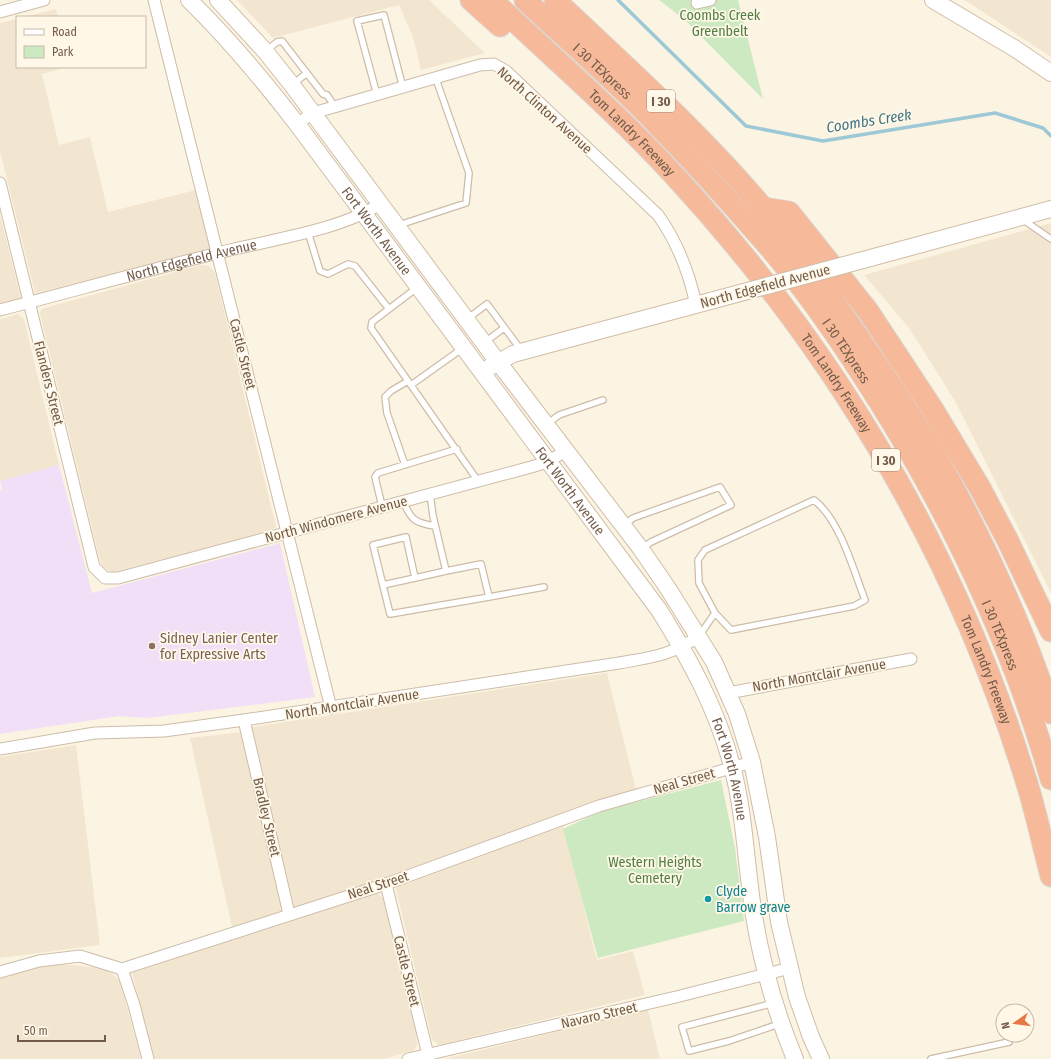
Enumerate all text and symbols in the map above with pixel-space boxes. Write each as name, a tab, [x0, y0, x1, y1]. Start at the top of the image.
park label: Coombs Creek Greenbelt	[680, 7, 761, 40]
legend	[16, 16, 146, 68]
text: Road	[52, 25, 77, 39]
street label: I 30 TEXpress	[569, 40, 635, 103]
text: Park	[52, 45, 74, 59]
street label: North Clinton Avenue	[494, 63, 596, 158]
street label: Tom Landry Freeway	[585, 86, 679, 180]
road number: I 30	[647, 90, 675, 112]
water label: Coombs Creek	[825, 105, 913, 137]
street label: Fort Worth Avenue	[338, 184, 415, 279]
street label: North Edgefield Avenue	[125, 236, 259, 285]
street label: North Edgefield Avenue	[698, 261, 832, 312]
street label: I 30 TEXpress	[818, 315, 874, 387]
street label: Castle Street	[226, 317, 260, 392]
street label: Tom Landry Freeway	[797, 331, 876, 437]
street label: Flanders Street	[30, 339, 67, 428]
street label: Fort Worth Avenue	[531, 444, 608, 539]
road number: I 30	[872, 449, 900, 471]
street label: North Windomere Avenue	[263, 492, 409, 547]
street label: I 30 TEXpress	[978, 598, 1022, 673]
street label: Tom Landry Freeway	[957, 613, 1015, 727]
place label: Sidney Lanier Center for Expressive Arts	[160, 630, 278, 663]
marker: Sidney Lanier Center for Expressive Arts	[147, 641, 157, 651]
street label: North Montclair Avenue	[751, 655, 887, 696]
street label: North Montclair Avenue	[284, 686, 420, 723]
street label: Fort Worth Avenue	[708, 715, 750, 822]
street label: Neal Street	[651, 764, 717, 798]
street label: Bradley Street	[249, 776, 284, 859]
park label: Western Heights Cemetery	[608, 854, 702, 887]
street label: Neal Street	[345, 867, 411, 903]
place label: Clyde Barrow grave	[716, 883, 791, 916]
marker: Clyde Barrow grave	[703, 894, 713, 904]
street label: Castle Street	[390, 934, 424, 1009]
street label: Navaro Street	[559, 998, 639, 1033]
north arrow	[995, 1003, 1035, 1043]
scale bar	[18, 1017, 105, 1043]
text: N	[999, 1021, 1013, 1030]
text: 50 m	[24, 1024, 48, 1038]

